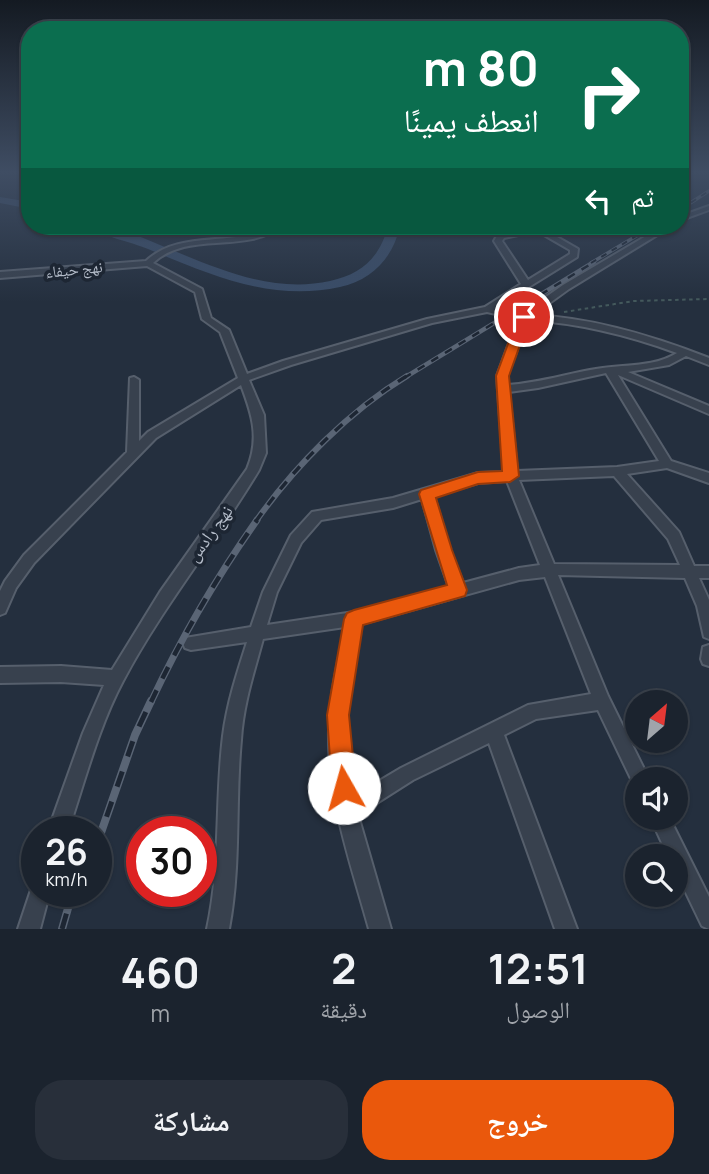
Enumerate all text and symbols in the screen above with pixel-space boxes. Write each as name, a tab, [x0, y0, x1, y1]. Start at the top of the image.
text: 80 m	[423, 34, 539, 101]
icon: right	[563, 49, 654, 140]
text: انعطف يمينًا	[404, 98, 539, 142]
text: ثم	[631, 179, 654, 215]
icon: left	[579, 182, 617, 220]
street label: نهج حيفاء	[44, 255, 104, 283]
pin	[494, 287, 554, 347]
icon: arrive	[505, 298, 543, 336]
street label: نهج رادس	[180, 500, 238, 567]
north arrow	[625, 690, 688, 752]
map controls	[625, 690, 688, 907]
position arrow	[307, 751, 381, 825]
button: sound	[625, 767, 688, 830]
speed limit sign: 30	[126, 816, 217, 907]
text: 26	[45, 828, 88, 876]
button: search	[625, 844, 688, 907]
text: km/h	[46, 867, 87, 891]
text: 2	[331, 939, 356, 997]
text: 12:51	[488, 939, 588, 997]
text: 460	[121, 943, 200, 1001]
text: دقيقة	[320, 993, 367, 1025]
text: الوصول	[506, 993, 570, 1025]
text: m	[150, 997, 170, 1029]
button: مشاركة	[35, 1080, 348, 1160]
button: خروج	[362, 1080, 674, 1160]

